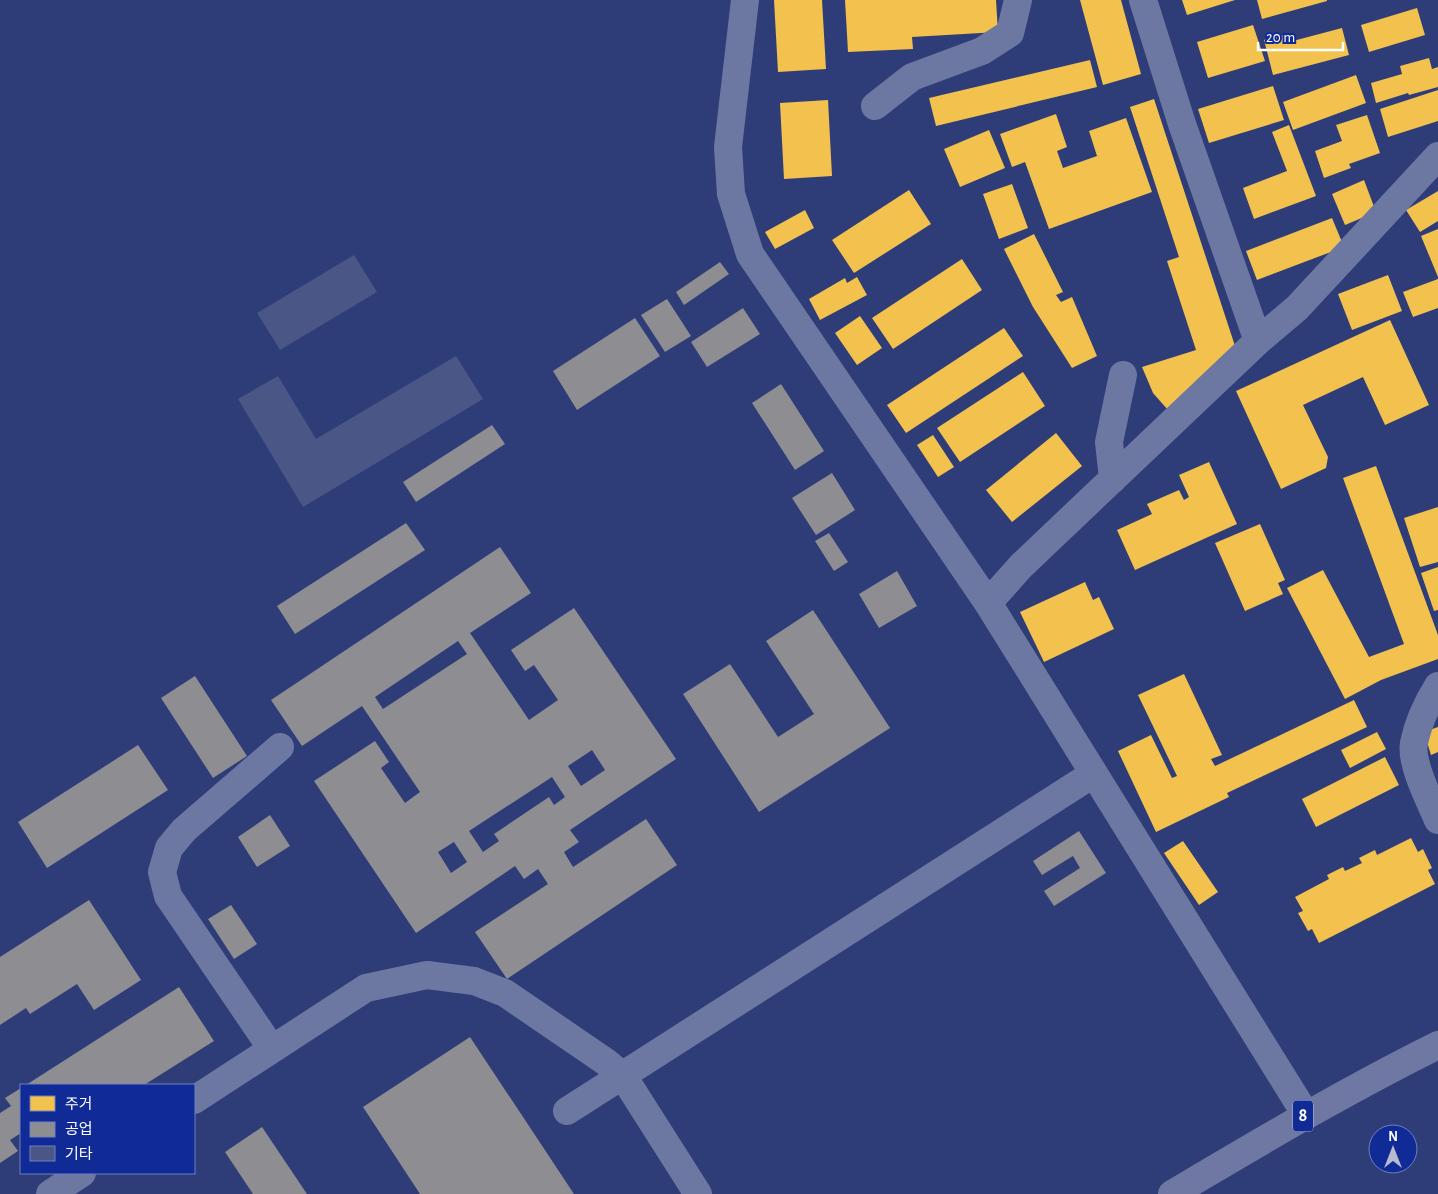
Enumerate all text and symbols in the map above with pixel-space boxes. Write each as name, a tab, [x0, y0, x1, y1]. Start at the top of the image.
scale bar	[1258, 20, 1343, 52]
text: 20 m	[1266, 30, 1295, 45]
legend	[20, 1084, 195, 1174]
text: 주거	[65, 1096, 93, 1112]
road number: 8	[1293, 1100, 1313, 1132]
text: 공업	[65, 1121, 93, 1137]
north arrow	[1368, 1124, 1418, 1174]
text: N	[1388, 1130, 1398, 1144]
text: 기타	[65, 1146, 93, 1162]

